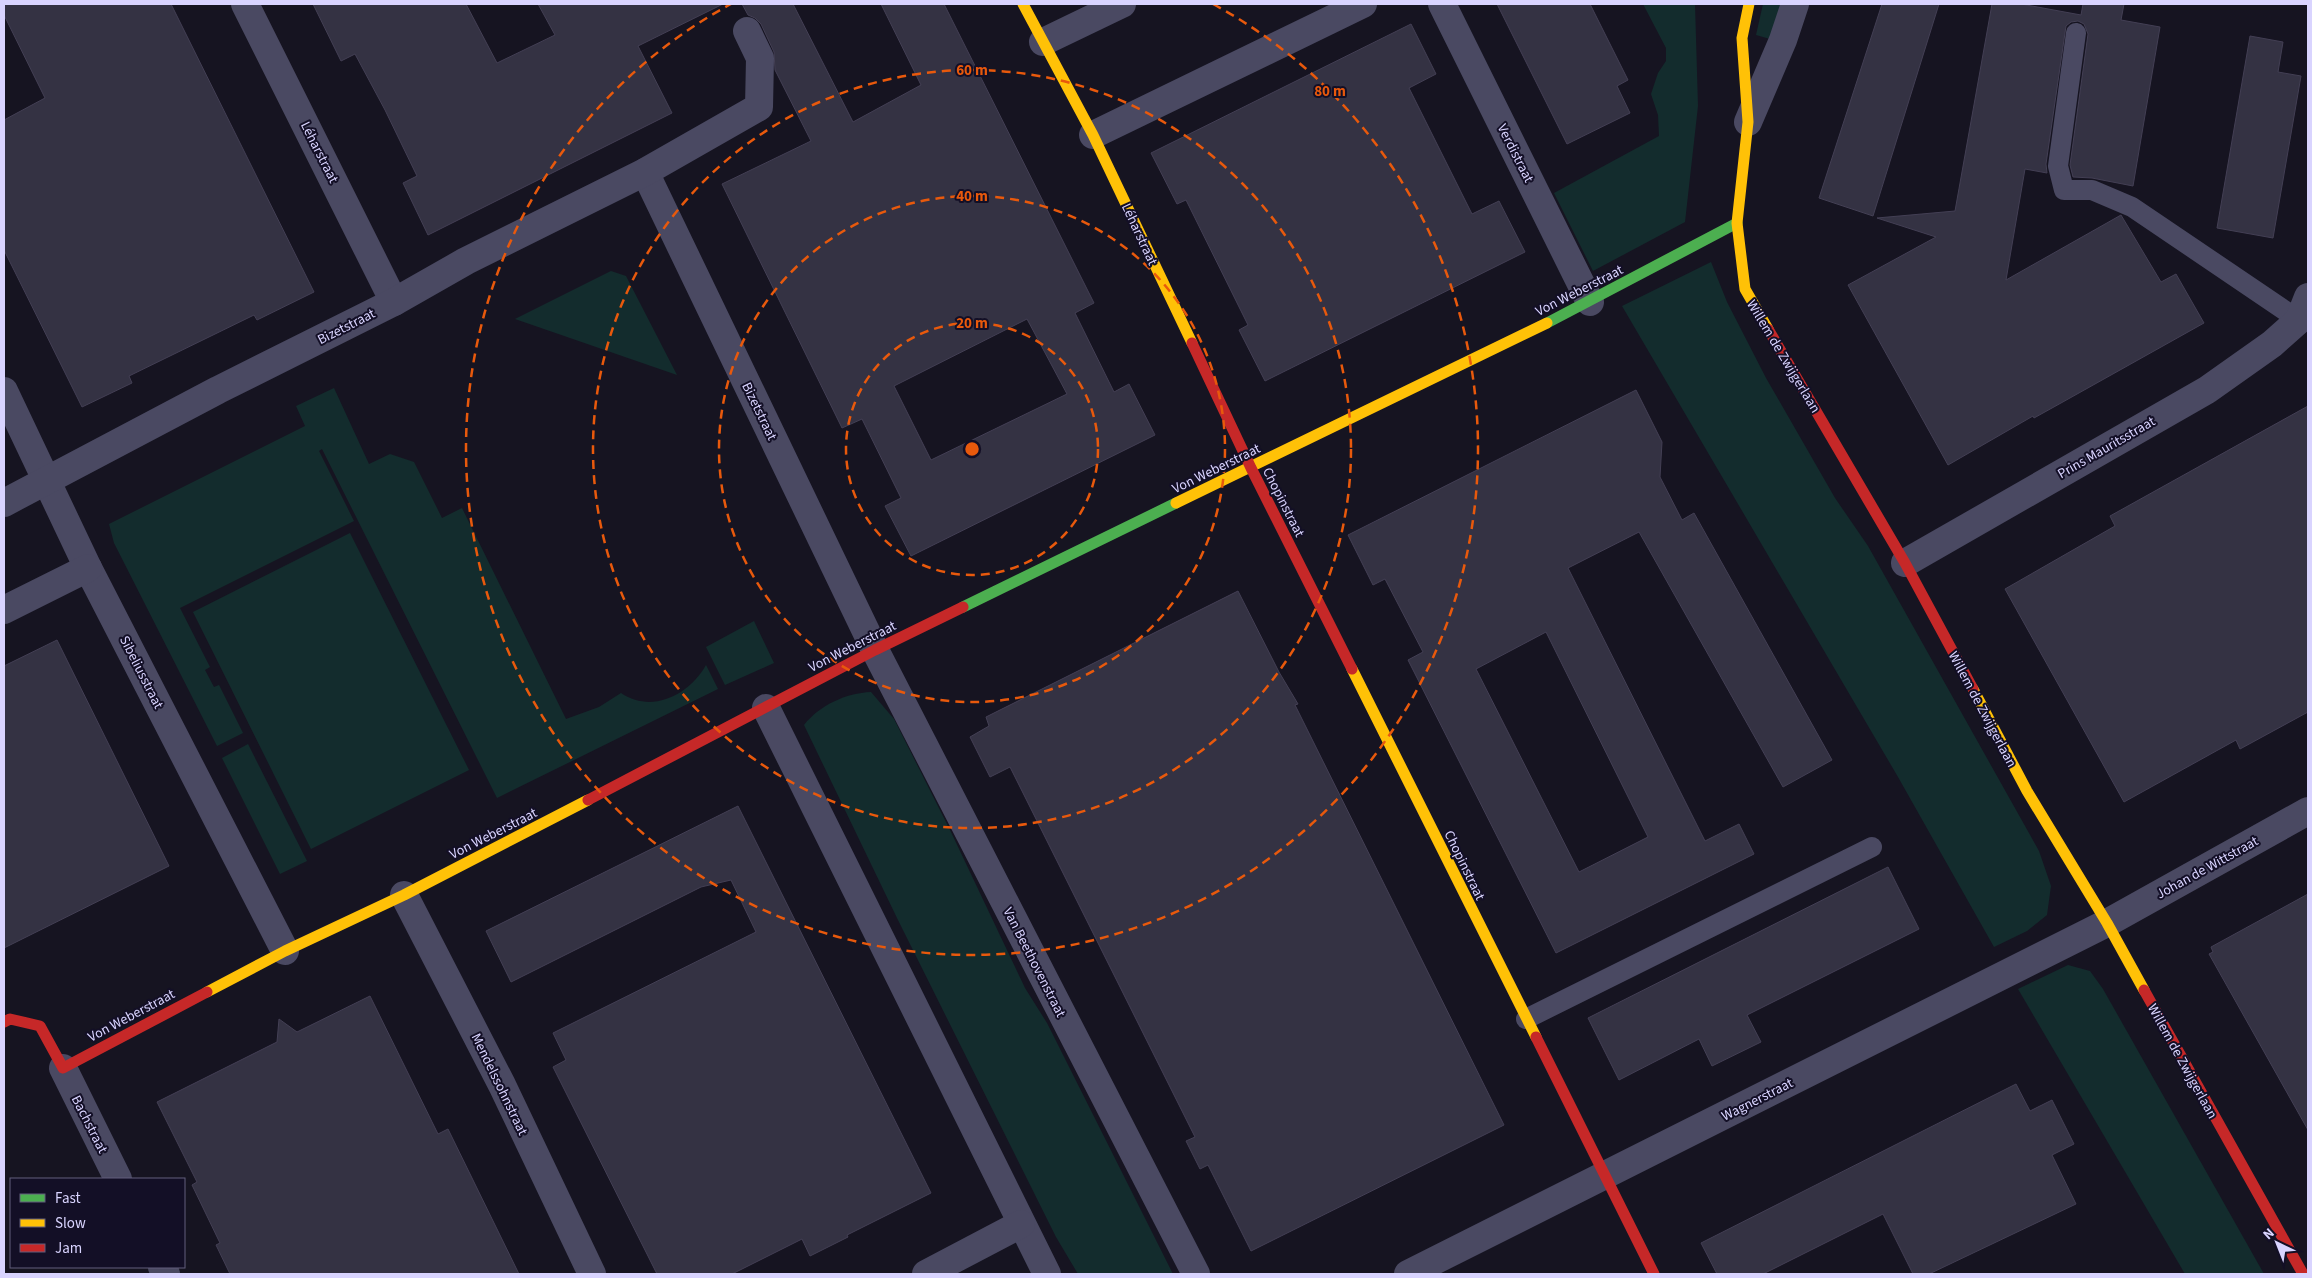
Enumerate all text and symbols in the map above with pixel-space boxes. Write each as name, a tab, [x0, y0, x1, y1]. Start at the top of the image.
text: 60 m	[956, 60, 988, 81]
text: 80 m	[1314, 81, 1346, 102]
street label: Léharstraat	[295, 118, 343, 187]
street label: Verdistraat	[1492, 121, 1539, 186]
text: 40 m	[956, 186, 988, 207]
street label: Léharstraat	[1116, 200, 1162, 269]
street label: Von Weberstraat	[1532, 260, 1627, 322]
street label: Willem de Zwijgerlaan	[1741, 296, 1825, 417]
street label: Bizetstraat	[314, 304, 379, 350]
text: 20 m	[956, 313, 988, 334]
street label: Bizetstraat	[736, 379, 782, 444]
street label: Prins Mauritsstraat	[2054, 412, 2159, 484]
street label: Von Weberstraat	[1169, 439, 1264, 499]
centre of rings	[963, 440, 981, 458]
street label: Chopinstraat	[1257, 464, 1309, 541]
street label: Von Weberstraat	[805, 616, 900, 678]
street label: Sibeliusstraat	[114, 632, 168, 713]
street label: Willem de Zwijgerlaan	[1943, 648, 2021, 771]
street label: Von Weberstraat	[446, 803, 541, 865]
street label: Chopinstraat	[1439, 827, 1490, 904]
street label: Johan de Wittstraat	[2153, 831, 2262, 904]
street label: Van Beethovenstraat	[998, 904, 1071, 1021]
street label: Von Weberstraat	[84, 984, 179, 1047]
street label: Willem de Zwijgerlaan	[2142, 1000, 2222, 1123]
street label: Mendelssohnstraat	[466, 1030, 533, 1139]
street label: Wagnerstraat	[1718, 1073, 1797, 1126]
street label: Bachstraat	[66, 1092, 112, 1157]
legend	[10, 1178, 185, 1268]
text: Fast	[55, 1188, 81, 1209]
text: Slow	[55, 1213, 86, 1234]
north arrow	[2252, 1218, 2302, 1268]
text: N	[2259, 1224, 2279, 1245]
text: Jam	[55, 1238, 82, 1259]

